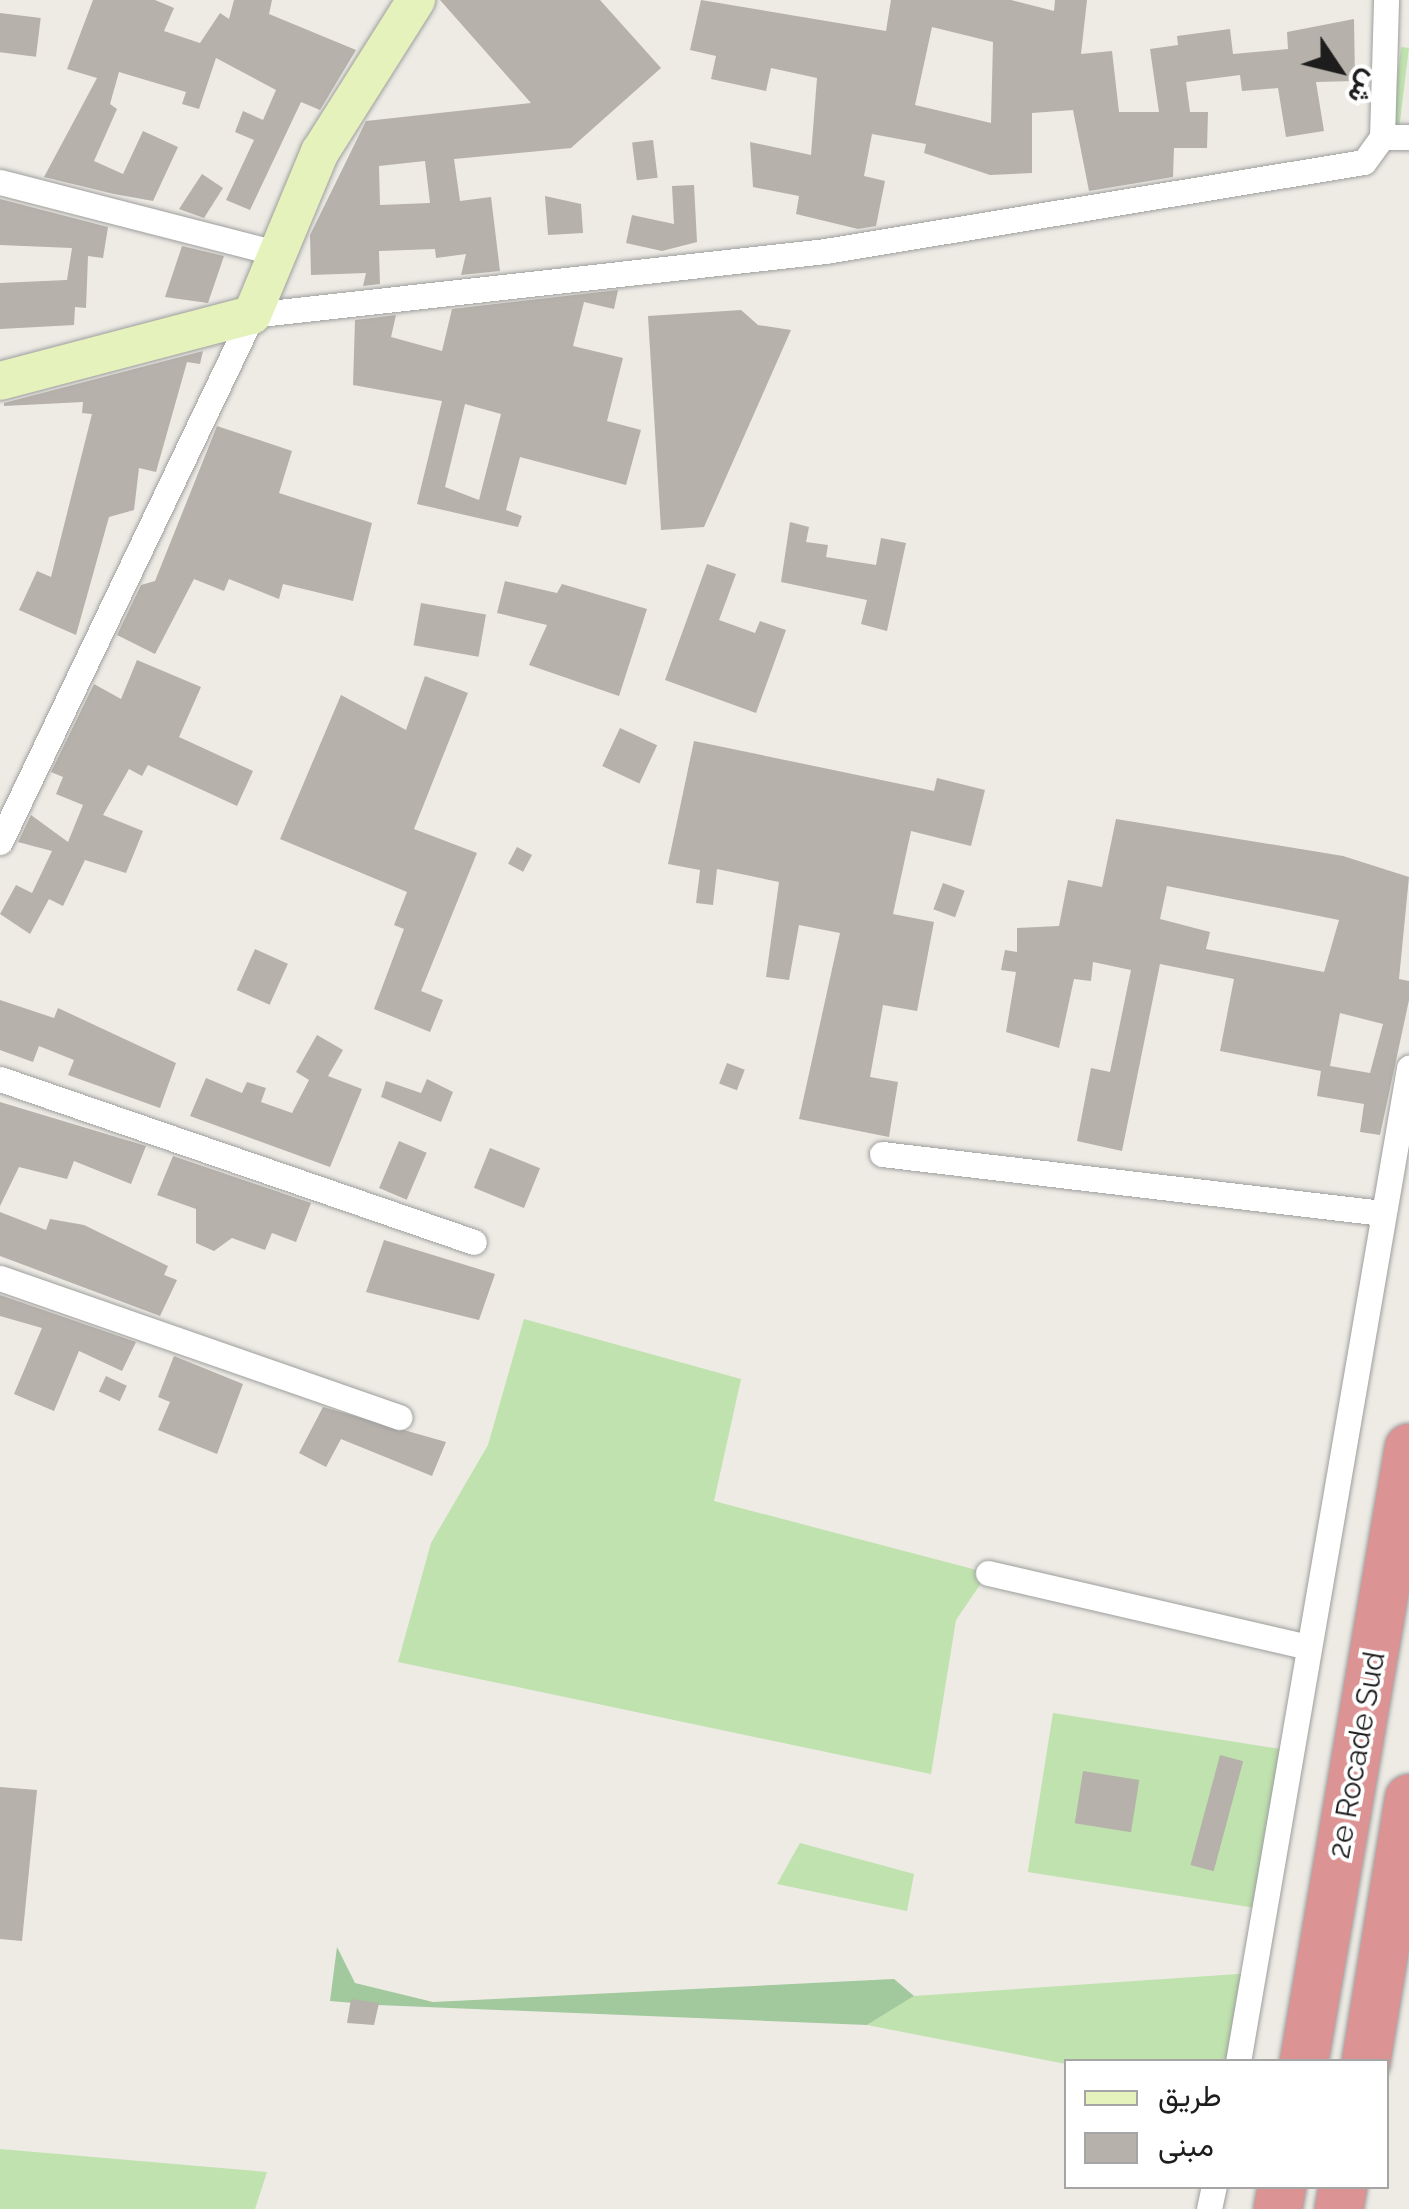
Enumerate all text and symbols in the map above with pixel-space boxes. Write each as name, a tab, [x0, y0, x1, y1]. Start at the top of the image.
north arrow	[1289, 20, 1389, 120]
text: ش	[1341, 64, 1387, 111]
street label: 2e Rocade Sud	[1321, 1649, 1393, 1861]
legend	[1064, 2059, 1389, 2189]
text: طريق	[1158, 2078, 1222, 2113]
text: مبنى	[1158, 2128, 1214, 2163]

